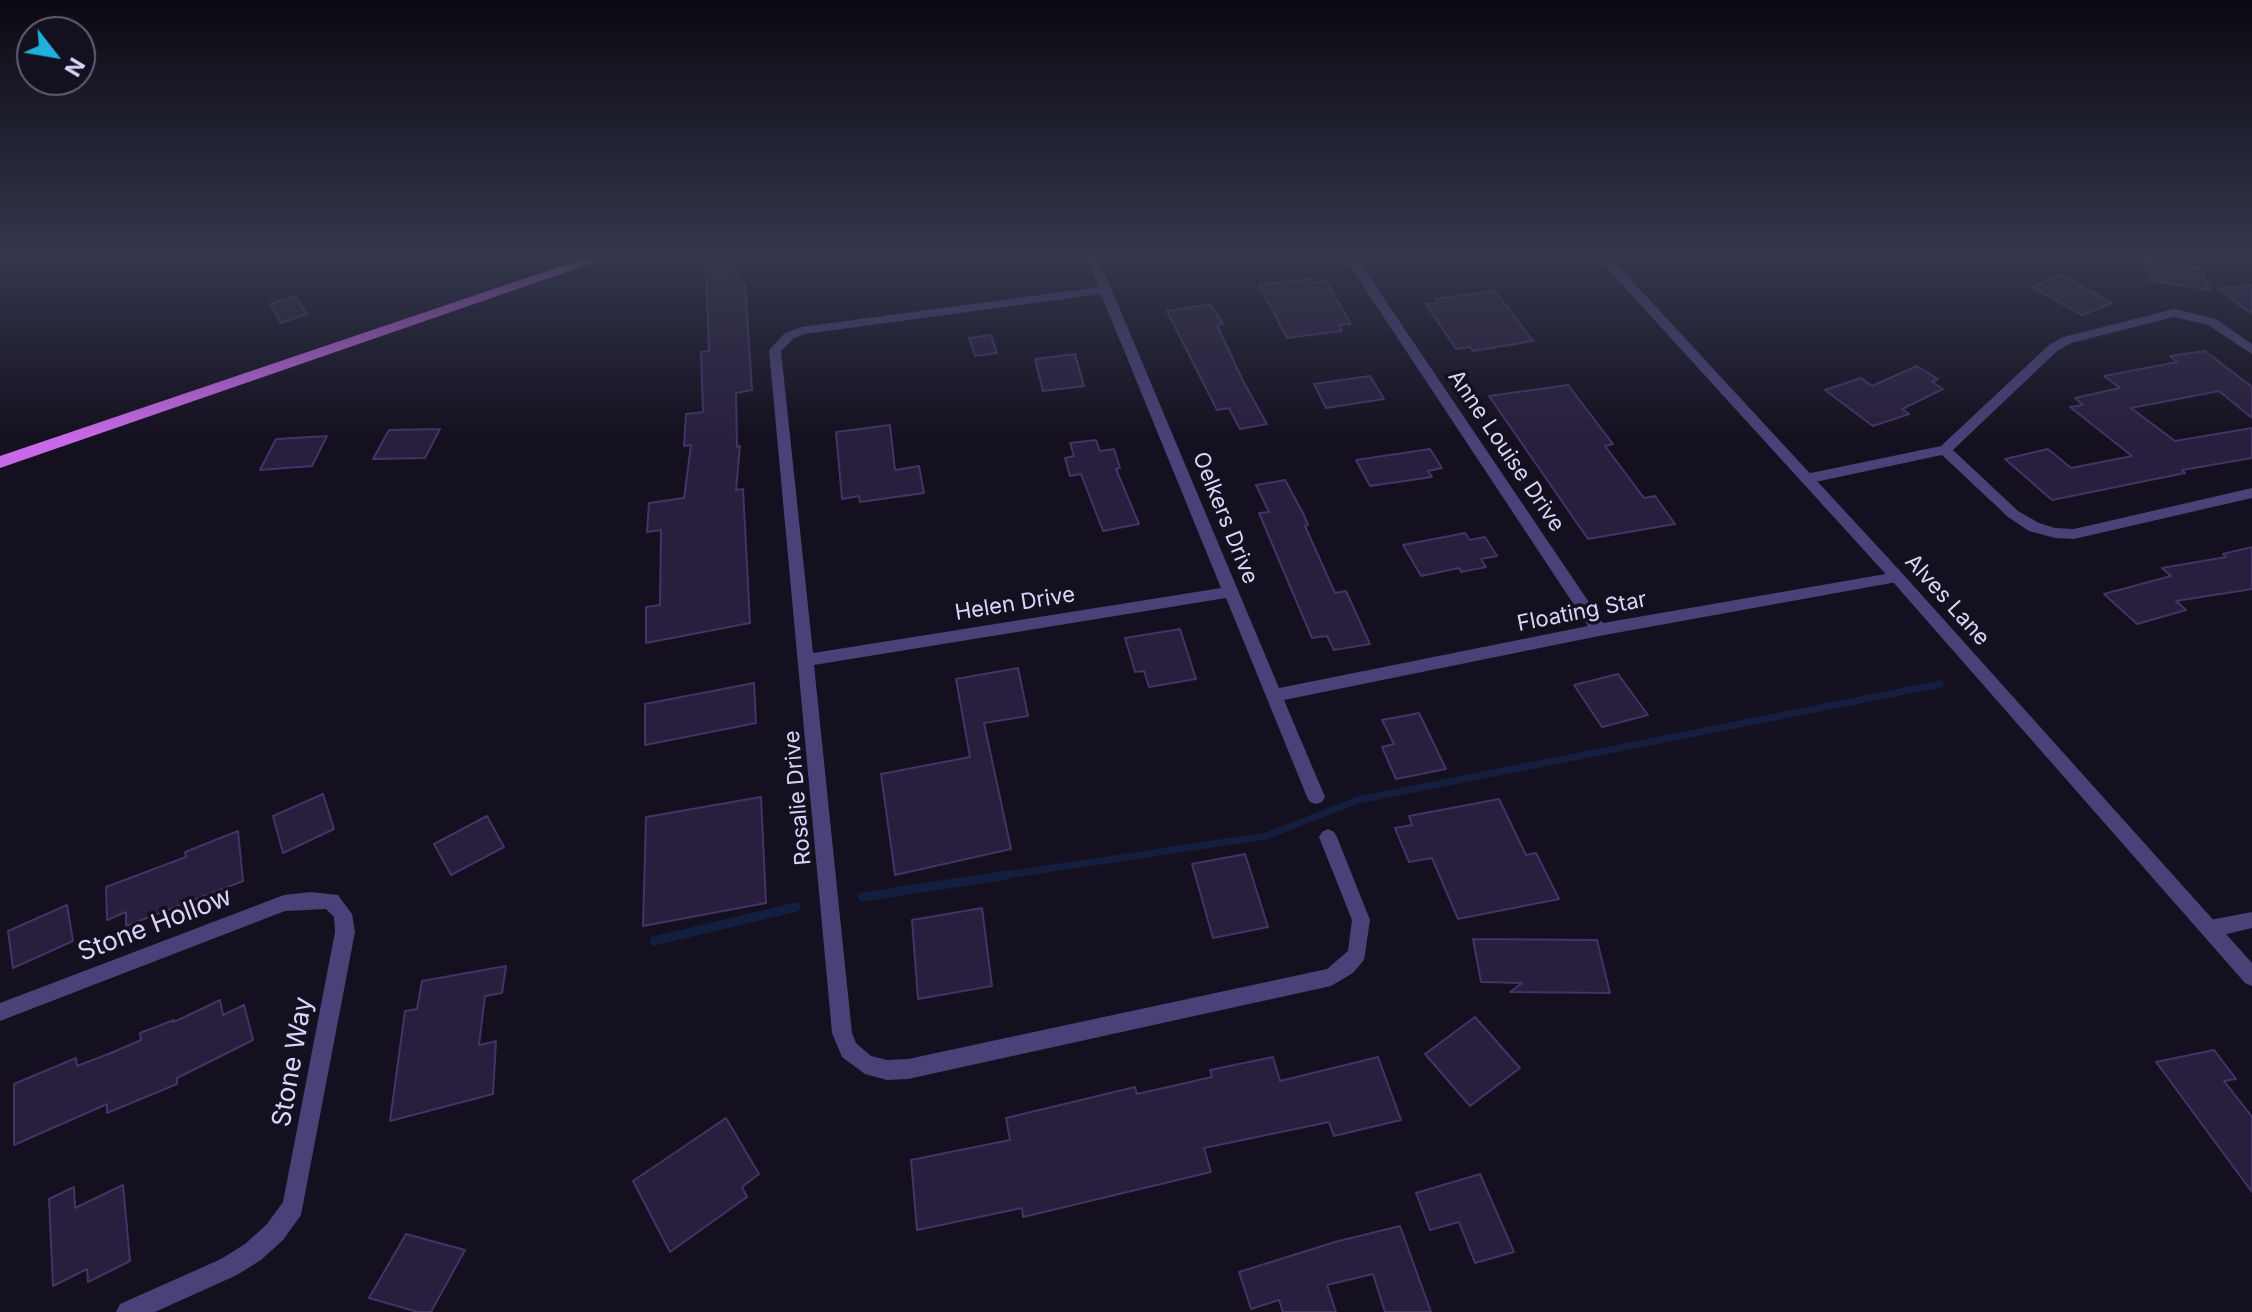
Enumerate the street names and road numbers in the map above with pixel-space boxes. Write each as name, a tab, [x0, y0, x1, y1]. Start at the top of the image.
street label: Anne Louise Drive	[1442, 365, 1570, 537]
street label: Oelkers Drive	[1187, 448, 1263, 588]
street label: Alves Lane	[1899, 549, 1995, 651]
street label: Helen Drive	[953, 581, 1077, 627]
street label: Floating Star	[1515, 587, 1649, 637]
street label: Rosalie Drive	[779, 729, 817, 867]
street label: Stone Hollow	[74, 881, 236, 969]
street label: Stone Way	[266, 995, 320, 1129]

